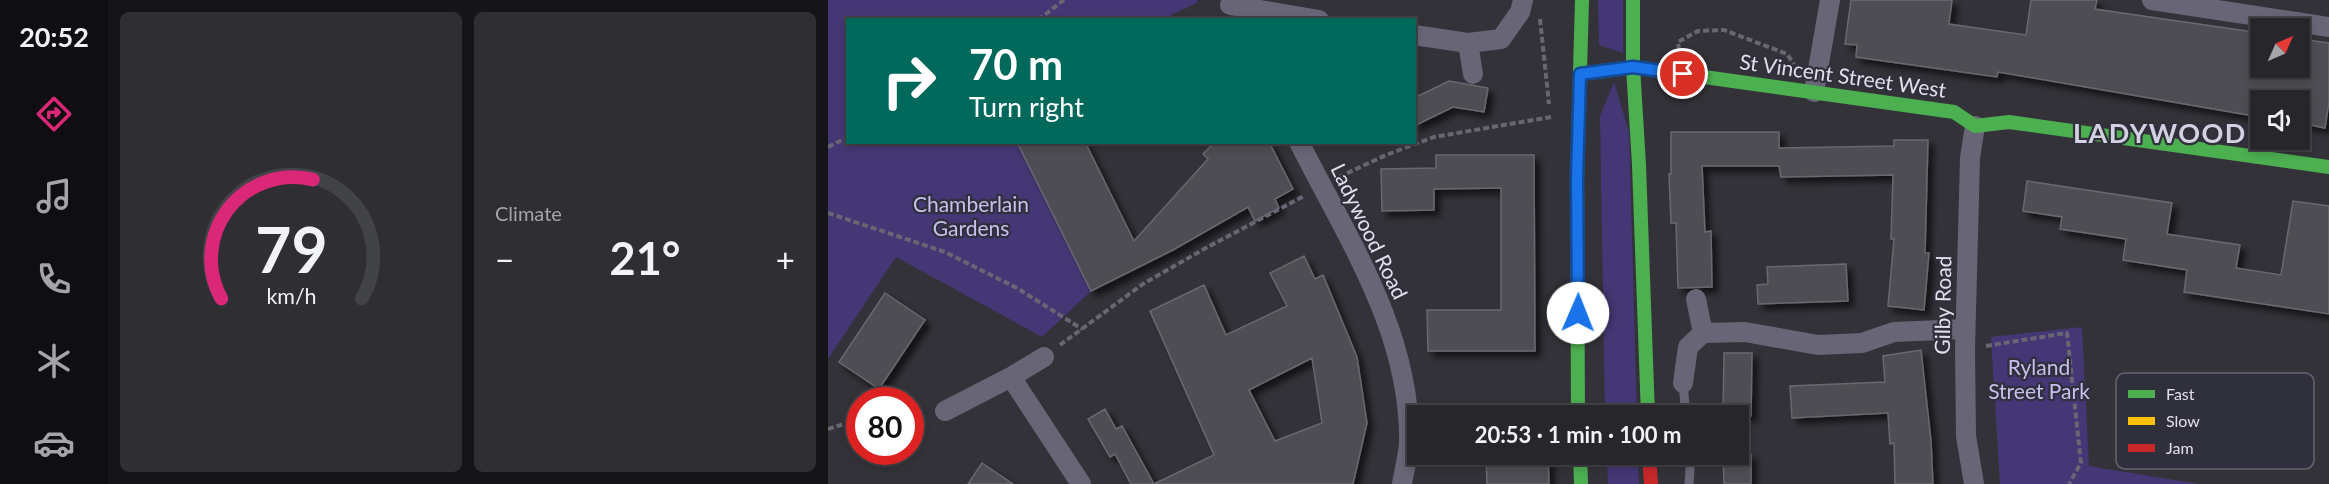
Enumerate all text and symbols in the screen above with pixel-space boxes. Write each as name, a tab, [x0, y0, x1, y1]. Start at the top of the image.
north arrow	[2250, 18, 2310, 78]
map controls	[2250, 18, 2310, 150]
text: 20:52	[19, 20, 89, 53]
text: 70 m	[969, 39, 1063, 89]
icon: right	[870, 42, 948, 120]
pin	[1657, 48, 1708, 99]
street label: St Vincent Street West	[1738, 48, 1948, 102]
icon: arrive	[1666, 57, 1699, 90]
text: Turn right	[969, 90, 1084, 123]
button: sound	[2250, 90, 2310, 150]
icon: directions	[33, 93, 75, 135]
district label: LADYWOOD	[2073, 116, 2247, 149]
street label: Ladywood Road	[1326, 159, 1414, 303]
icon: music	[33, 175, 75, 217]
park label: Chamberlain Gardens	[913, 191, 1029, 240]
text: Climate	[495, 201, 562, 225]
text: 79	[255, 211, 327, 286]
text: 21°	[610, 231, 680, 285]
text: −	[495, 239, 514, 279]
text: +	[776, 239, 795, 279]
street label: Gilby Road	[1929, 255, 1955, 355]
icon: phone	[33, 258, 75, 300]
position arrow	[1546, 281, 1610, 345]
text: km/h	[266, 283, 316, 309]
icon: climate	[33, 340, 75, 382]
park label: Ryland Street Park	[1988, 354, 2090, 403]
legend	[2116, 373, 2314, 469]
text: Fast	[2166, 384, 2195, 403]
speed limit sign: 80	[846, 387, 924, 465]
text: Slow	[2166, 411, 2200, 430]
text: 20:53 · 1 min · 100 m	[1475, 421, 1681, 448]
icon: car	[33, 422, 75, 464]
text: Jam	[2166, 438, 2194, 457]

